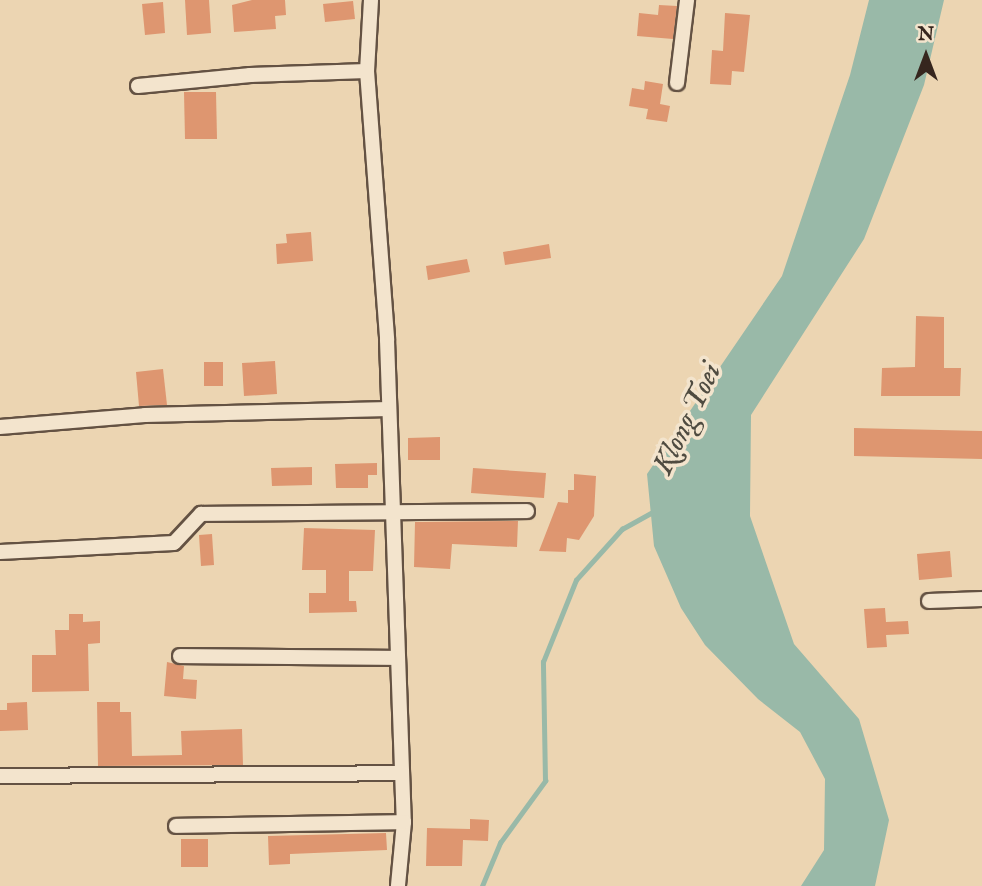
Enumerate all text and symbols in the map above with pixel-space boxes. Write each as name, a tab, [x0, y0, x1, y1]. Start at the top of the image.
north arrow	[891, 21, 961, 91]
text: N	[918, 23, 934, 47]
water label: Klong Toei	[646, 357, 730, 481]

